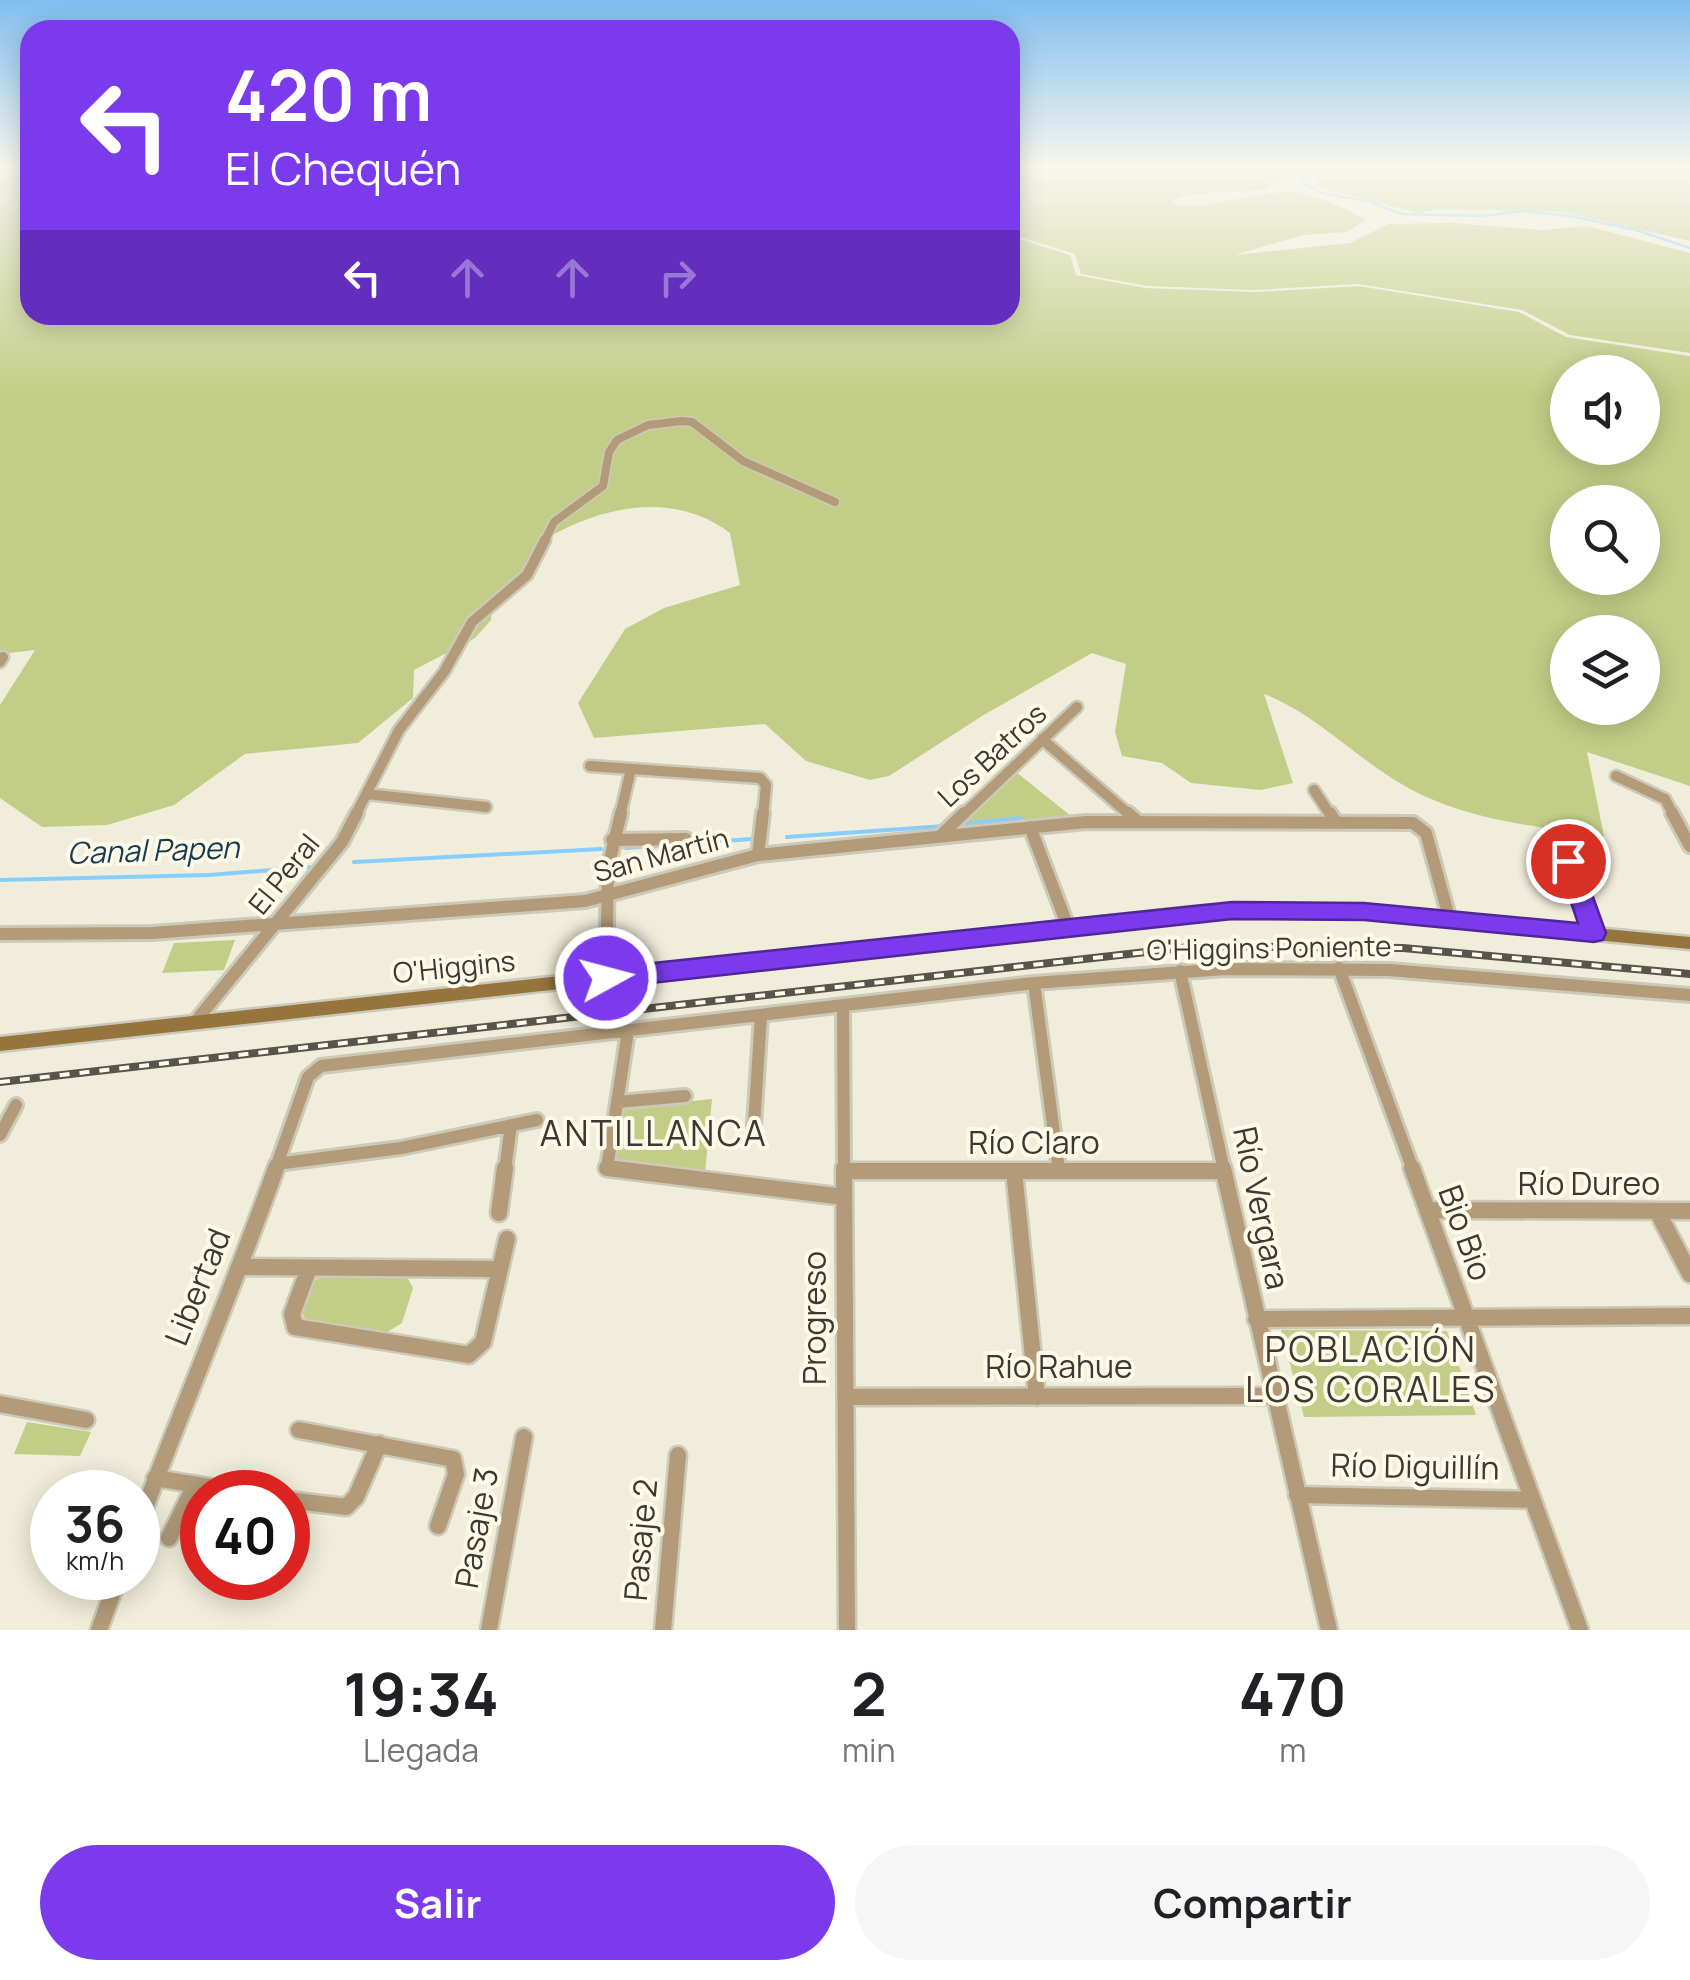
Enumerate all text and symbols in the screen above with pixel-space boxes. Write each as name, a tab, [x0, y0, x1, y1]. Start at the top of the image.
text: 420 m	[225, 46, 432, 142]
icon: left	[60, 60, 190, 190]
text: El Chequén	[225, 137, 461, 199]
icon: left	[335, 250, 390, 305]
icon: ahead	[440, 250, 495, 305]
icon: ahead	[545, 250, 600, 305]
icon: right	[650, 250, 705, 305]
map controls	[1550, 355, 1660, 725]
button: sound	[1550, 355, 1660, 465]
button: search	[1550, 485, 1660, 595]
button: layers	[1550, 615, 1660, 725]
street label: Los Batros	[929, 694, 1054, 815]
street label: San Martín	[589, 818, 733, 890]
pin	[1526, 819, 1611, 904]
street label: El Peral	[239, 825, 327, 921]
water label: Canal Papen	[66, 826, 241, 873]
icon: arrive	[1541, 834, 1596, 889]
position arrow	[554, 926, 658, 1030]
street label: O'Higgins Poniente	[1146, 926, 1392, 968]
street label: O'Higgins	[391, 941, 517, 991]
district label: ANTILLANCA	[540, 1109, 768, 1157]
street label: Río Claro	[968, 1120, 1100, 1164]
street label: Río Vergara	[1223, 1122, 1301, 1293]
street label: Río Dureo	[1518, 1161, 1660, 1205]
street label: Bio Bio	[1428, 1179, 1503, 1286]
street label: Libertad	[154, 1222, 240, 1352]
street label: Progreso	[792, 1251, 836, 1385]
district label: POBLACIÓN LOS CORALES	[1245, 1325, 1497, 1413]
street label: Río Rahue	[985, 1344, 1133, 1388]
street label: Río Diguillín	[1330, 1443, 1500, 1489]
street label: Pasaje 3	[444, 1464, 508, 1592]
speed limit sign: 40	[180, 1470, 310, 1600]
street label: Pasaje 2	[613, 1477, 667, 1603]
text: 36	[65, 1489, 125, 1557]
text: km/h	[66, 1543, 124, 1578]
text: 19:34	[343, 1652, 499, 1734]
text: 2	[851, 1652, 887, 1734]
text: 470	[1239, 1652, 1347, 1734]
text: Llegada	[363, 1728, 479, 1772]
text: min	[842, 1728, 896, 1772]
text: m	[1279, 1728, 1306, 1772]
button: Salir	[40, 1845, 835, 1960]
button: Compartir	[855, 1845, 1650, 1960]

